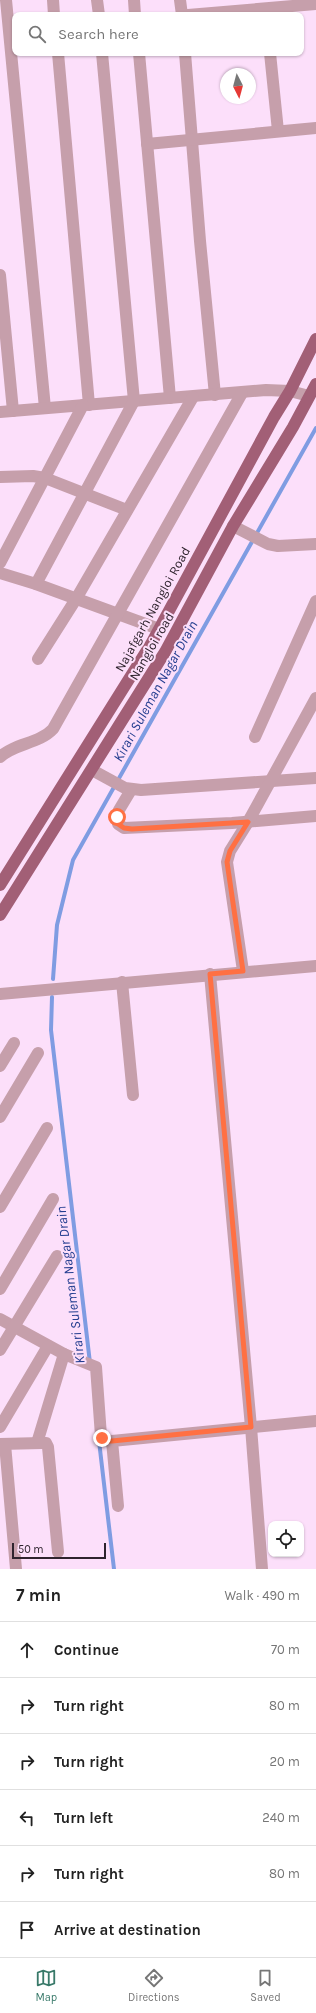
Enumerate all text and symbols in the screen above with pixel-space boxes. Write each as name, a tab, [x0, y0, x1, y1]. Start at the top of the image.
search box	[12, 12, 304, 56]
icon: search	[26, 23, 48, 45]
text: Search here	[58, 25, 139, 43]
north arrow	[220, 68, 256, 104]
street label: Najafgarh Nangloi Road	[112, 544, 193, 674]
street label: Nangloi road	[126, 610, 177, 683]
water label: Kirari Suleman Nagar Drain	[110, 618, 201, 765]
route start	[108, 808, 126, 826]
water label: Kirari Suleman Nagar Drain	[52, 1205, 89, 1365]
route end	[93, 1429, 111, 1447]
map controls	[268, 1521, 304, 1557]
button: locate	[268, 1521, 304, 1557]
scale bar	[12, 1541, 106, 1560]
text: 50 m	[18, 1543, 44, 1556]
text: 7 min	[16, 1585, 61, 1605]
text: Walk · 490 m	[224, 1588, 300, 1603]
icon: ahead	[16, 1639, 38, 1661]
text: Continue	[54, 1641, 119, 1659]
text: 70 m	[271, 1642, 300, 1657]
icon: right	[16, 1695, 38, 1717]
text: Turn right	[54, 1697, 124, 1715]
text: 80 m	[269, 1698, 300, 1713]
icon: right	[16, 1751, 38, 1773]
text: Turn right	[54, 1753, 124, 1771]
text: 20 m	[270, 1754, 300, 1769]
icon: left	[16, 1807, 38, 1829]
text: Turn left	[54, 1809, 113, 1827]
text: 240 m	[262, 1810, 300, 1825]
icon: right	[16, 1863, 38, 1885]
text: Turn right	[54, 1865, 124, 1883]
text: 80 m	[269, 1866, 300, 1881]
icon: arrive	[16, 1919, 38, 1941]
text: Arrive at destination	[54, 1921, 201, 1939]
tab: Map	[35, 1967, 57, 2004]
tab: Directions	[128, 1967, 180, 2004]
tab: Saved	[250, 1967, 281, 2004]

